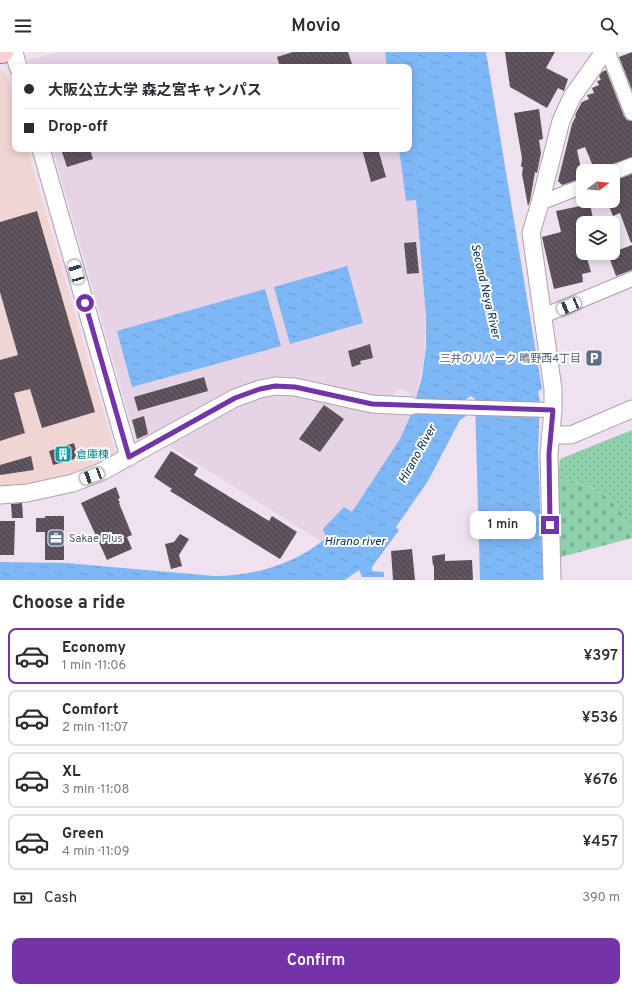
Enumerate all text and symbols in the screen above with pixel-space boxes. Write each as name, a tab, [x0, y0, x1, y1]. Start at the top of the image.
icon: menu	[12, 15, 34, 37]
text: Movio	[291, 15, 341, 38]
icon: search	[598, 15, 620, 37]
text: 大阪公立大学 森之宮キャンパス	[48, 82, 262, 101]
text: Drop-off	[48, 118, 108, 137]
north arrow	[576, 164, 620, 208]
map controls	[576, 164, 620, 260]
button: layers	[576, 216, 620, 260]
water label: Second Neya River	[466, 242, 504, 342]
car	[67, 259, 85, 285]
route start	[76, 294, 94, 312]
car	[556, 296, 582, 316]
parking icon: 三井のリパーク 鴫野西4丁目	[584, 348, 604, 368]
place label: 三井のリパーク 鴫野西4丁目	[440, 352, 581, 366]
water label: Hirano River	[395, 421, 441, 487]
building icon: 倉庫棟	[53, 444, 73, 464]
place label: 倉庫棟	[76, 448, 109, 462]
car	[79, 466, 105, 486]
callout: 1 min	[470, 511, 536, 539]
route end	[541, 516, 559, 534]
text: 1 min	[488, 517, 518, 533]
office icon: Sakae Plus	[46, 528, 66, 548]
place label: Sakae Plus	[69, 532, 123, 546]
water label: Hirano river	[324, 534, 387, 550]
text: Choose a ride	[12, 592, 125, 615]
icon: car	[14, 638, 50, 674]
text: Economy	[62, 639, 126, 658]
text: ¥397	[583, 647, 618, 666]
text: 1 min · 11:06	[62, 658, 126, 674]
icon: car	[14, 700, 50, 736]
text: Comfort	[62, 701, 119, 720]
text: ¥536	[582, 709, 618, 728]
text: 2 min · 11:07	[62, 720, 128, 736]
icon: car	[14, 762, 50, 798]
text: XL	[62, 763, 80, 782]
text: ¥676	[584, 771, 618, 790]
text: 3 min · 11:08	[62, 782, 130, 798]
icon: car	[14, 824, 50, 860]
text: Green	[62, 825, 104, 844]
text: ¥457	[582, 833, 618, 852]
text: 4 min · 11:09	[62, 844, 130, 860]
icon: cash	[12, 887, 34, 909]
text: Cash	[44, 889, 77, 908]
text: 390 m	[582, 890, 620, 906]
button: Confirm	[12, 938, 620, 984]

